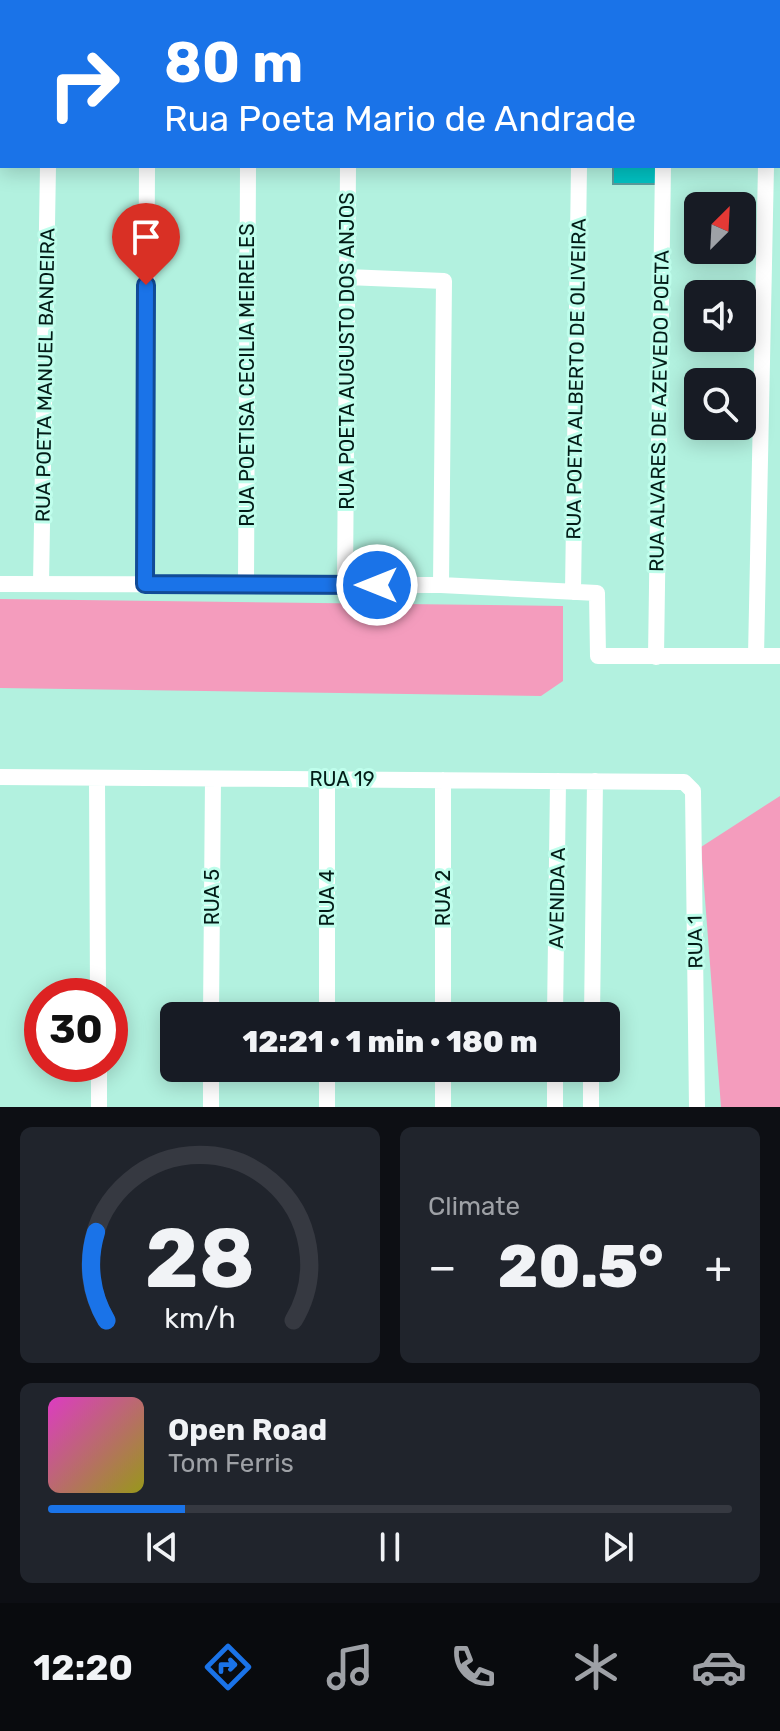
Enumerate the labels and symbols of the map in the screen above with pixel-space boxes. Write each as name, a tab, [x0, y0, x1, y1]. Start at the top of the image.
street label: RUA POETA AUGUSTO DOS ANJOS	[335, 192, 359, 510]
north arrow	[684, 192, 756, 264]
pin	[112, 203, 180, 285]
street label: RUA POETA ALBERTO DE OLIVEIRA	[561, 218, 591, 540]
street label: RUA POETISA CECILIA MEIRELES	[235, 223, 259, 527]
street label: RUA POETA MANUEL BANDEIRA	[30, 228, 60, 522]
street label: RUA ALVARES DE AZEVEDO POETA	[644, 250, 674, 572]
position arrow	[335, 543, 419, 627]
street label: RUA 19	[309, 767, 375, 791]
street label: AVENIDA A	[544, 847, 570, 949]
street label: RUA 5	[200, 869, 224, 925]
street label: RUA 4	[315, 869, 339, 927]
street label: RUA 2	[431, 870, 455, 926]
street label: RUA 1	[683, 915, 707, 969]
speed limit sign: 30	[24, 978, 128, 1082]

